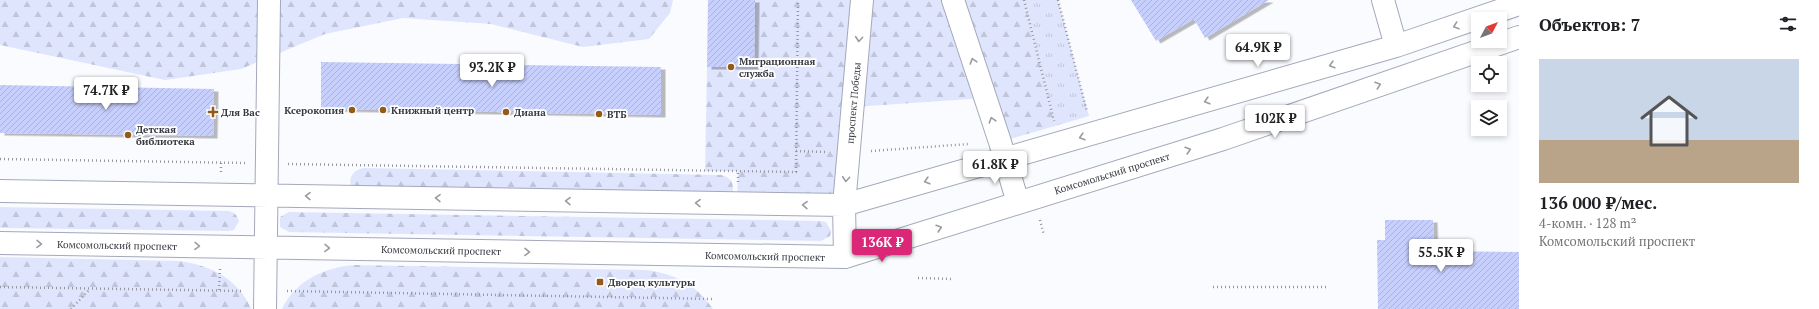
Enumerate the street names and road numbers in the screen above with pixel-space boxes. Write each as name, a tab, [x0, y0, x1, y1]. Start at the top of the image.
street label: проспект Победы	[843, 61, 864, 144]
street label: Комсомольский проспект	[1053, 150, 1172, 197]
street label: Комсомольский проспект	[57, 238, 177, 253]
street label: Комсомольский проспект	[381, 243, 501, 258]
street label: Комсомольский проспект	[705, 249, 825, 264]

